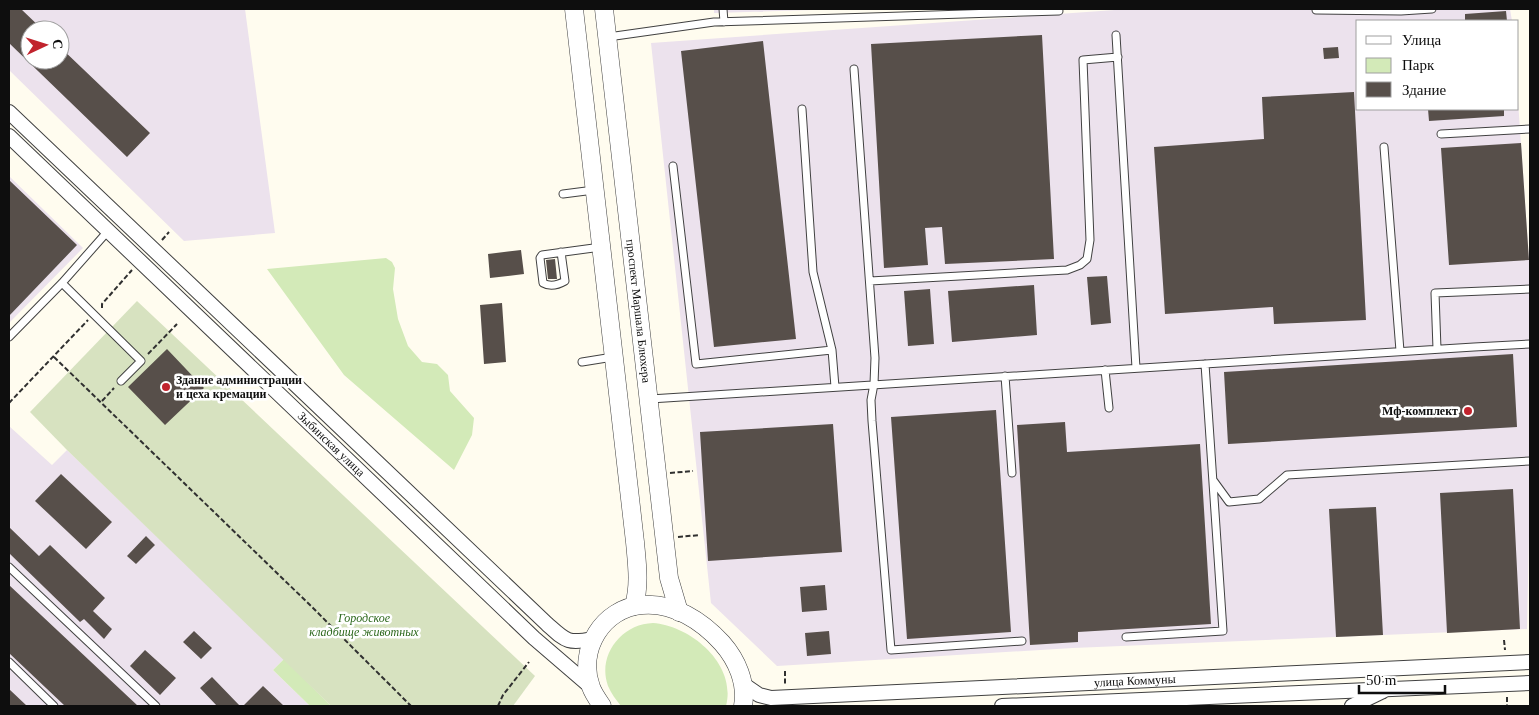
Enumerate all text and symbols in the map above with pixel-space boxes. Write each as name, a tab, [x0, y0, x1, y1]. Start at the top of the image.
north arrow	[20, 20, 70, 70]
legend	[1356, 20, 1519, 110]
text: Улица	[1402, 32, 1441, 48]
text: С	[50, 39, 65, 50]
text: Парк	[1402, 57, 1435, 73]
text: Здание	[1402, 82, 1446, 98]
street label: проспект Маршала Блюхера	[623, 239, 654, 384]
place label: Здание администрации и цеха кремации	[176, 373, 302, 401]
marker: Здание администрации и цеха кремации	[160, 381, 172, 393]
place label: Мф-комплект	[1382, 404, 1458, 418]
marker: Мф-комплект	[1462, 405, 1474, 417]
street label: Зыбинская улица	[295, 409, 368, 480]
park label: Городское кладбище животных	[309, 611, 419, 639]
scale bar	[1359, 662, 1445, 694]
street label: улица Коммуны	[1094, 672, 1176, 690]
text: 50 m	[1366, 672, 1397, 688]

